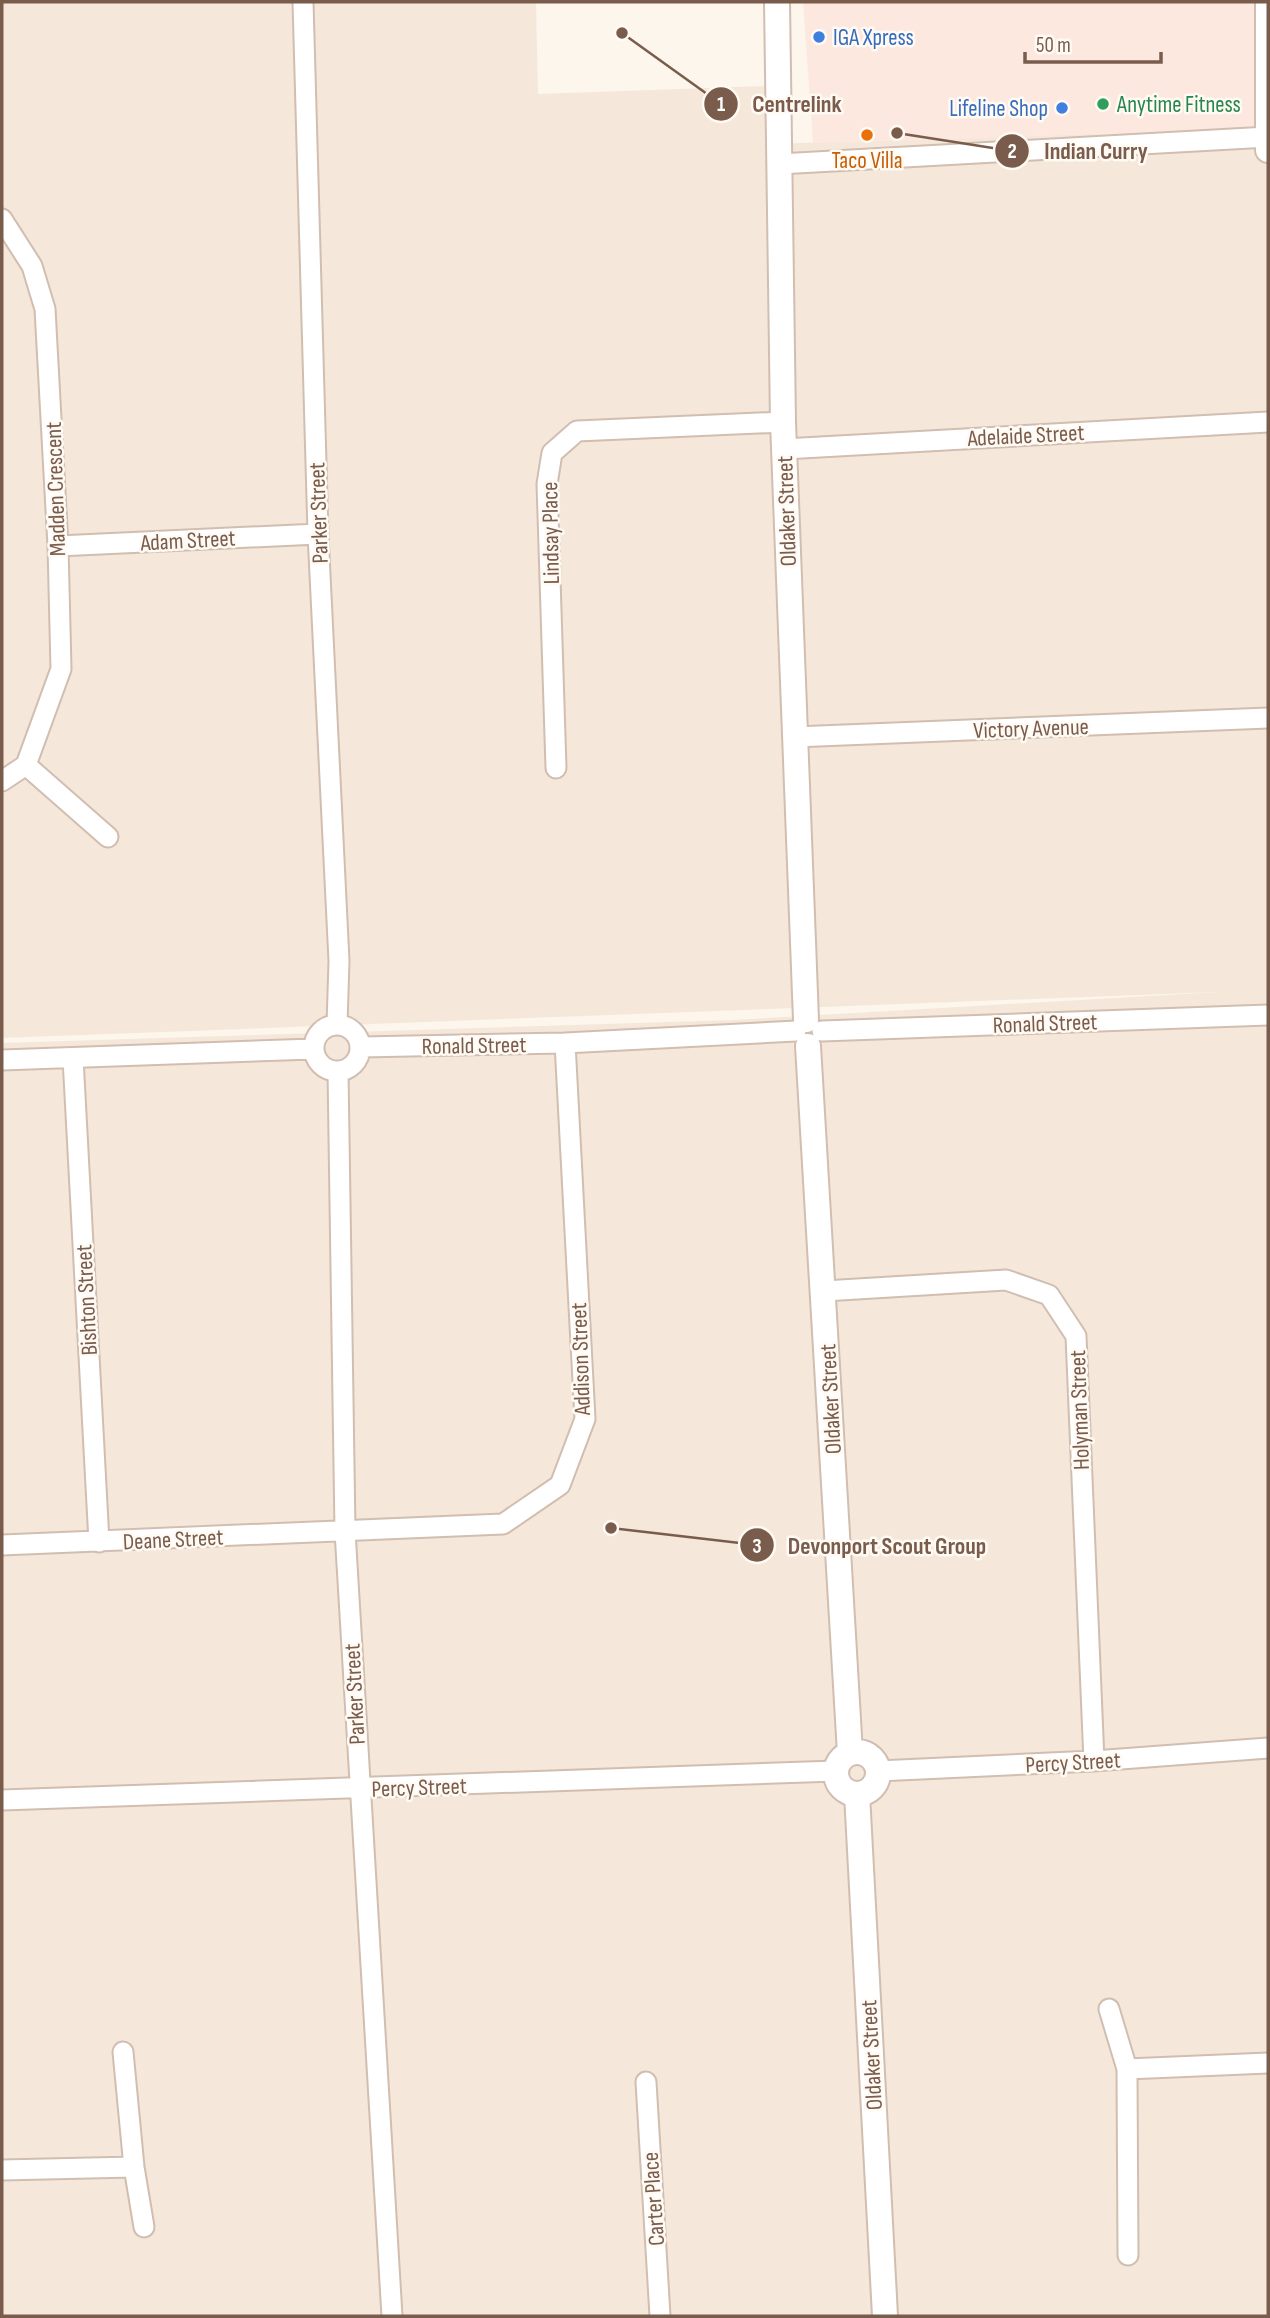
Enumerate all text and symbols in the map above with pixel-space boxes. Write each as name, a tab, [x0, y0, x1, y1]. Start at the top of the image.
scale bar	[1025, 21, 1162, 65]
place label: IGA Xpress	[833, 24, 914, 52]
marker: IGA Xpress	[811, 29, 827, 45]
text: 50 m	[1036, 33, 1071, 58]
callout: Centrelink	[703, 82, 856, 127]
text: Centrelink	[752, 90, 842, 119]
place label: Anytime Fitness	[1116, 91, 1241, 119]
text: 1	[717, 92, 725, 117]
place label: Lifeline Shop	[949, 95, 1048, 123]
marker: Anytime Fitness	[1095, 96, 1111, 112]
marker: Lifeline Shop	[1054, 100, 1070, 116]
marker: Taco Villa	[859, 127, 875, 143]
callout: Indian Curry	[995, 128, 1161, 173]
text: Indian Curry	[1044, 137, 1148, 166]
text: 2	[1007, 139, 1017, 164]
place label: Taco Villa	[831, 147, 903, 175]
street label: Adelaide Street	[966, 419, 1085, 453]
street label: Madden Crescent	[40, 421, 72, 557]
street label: Oldaker Street	[771, 455, 803, 567]
street label: Parker Street	[303, 462, 335, 564]
street label: Lindsay Place	[536, 481, 566, 585]
street label: Adam Street	[139, 525, 236, 558]
street label: Victory Avenue	[973, 713, 1089, 745]
street label: Ronald Street	[992, 1008, 1098, 1040]
street label: Ronald Street	[421, 1031, 527, 1061]
street label: Bishton Street	[70, 1244, 104, 1356]
street label: Addison Street	[565, 1302, 597, 1417]
street label: Oldaker Street	[814, 1343, 848, 1455]
street label: Holyman Street	[1064, 1349, 1096, 1470]
street label: Deane Street	[122, 1523, 224, 1557]
callout: Devonport Scout Group	[739, 1523, 1000, 1568]
text: Devonport Scout Group	[788, 1532, 986, 1561]
text: 3	[752, 1534, 762, 1559]
street label: Parker Street	[338, 1643, 372, 1745]
street label: Percy Street	[1025, 1747, 1121, 1779]
street label: Percy Street	[371, 1772, 467, 1804]
street label: Oldaker Street	[855, 1999, 889, 2111]
street label: Carter Place	[637, 2151, 671, 2247]

